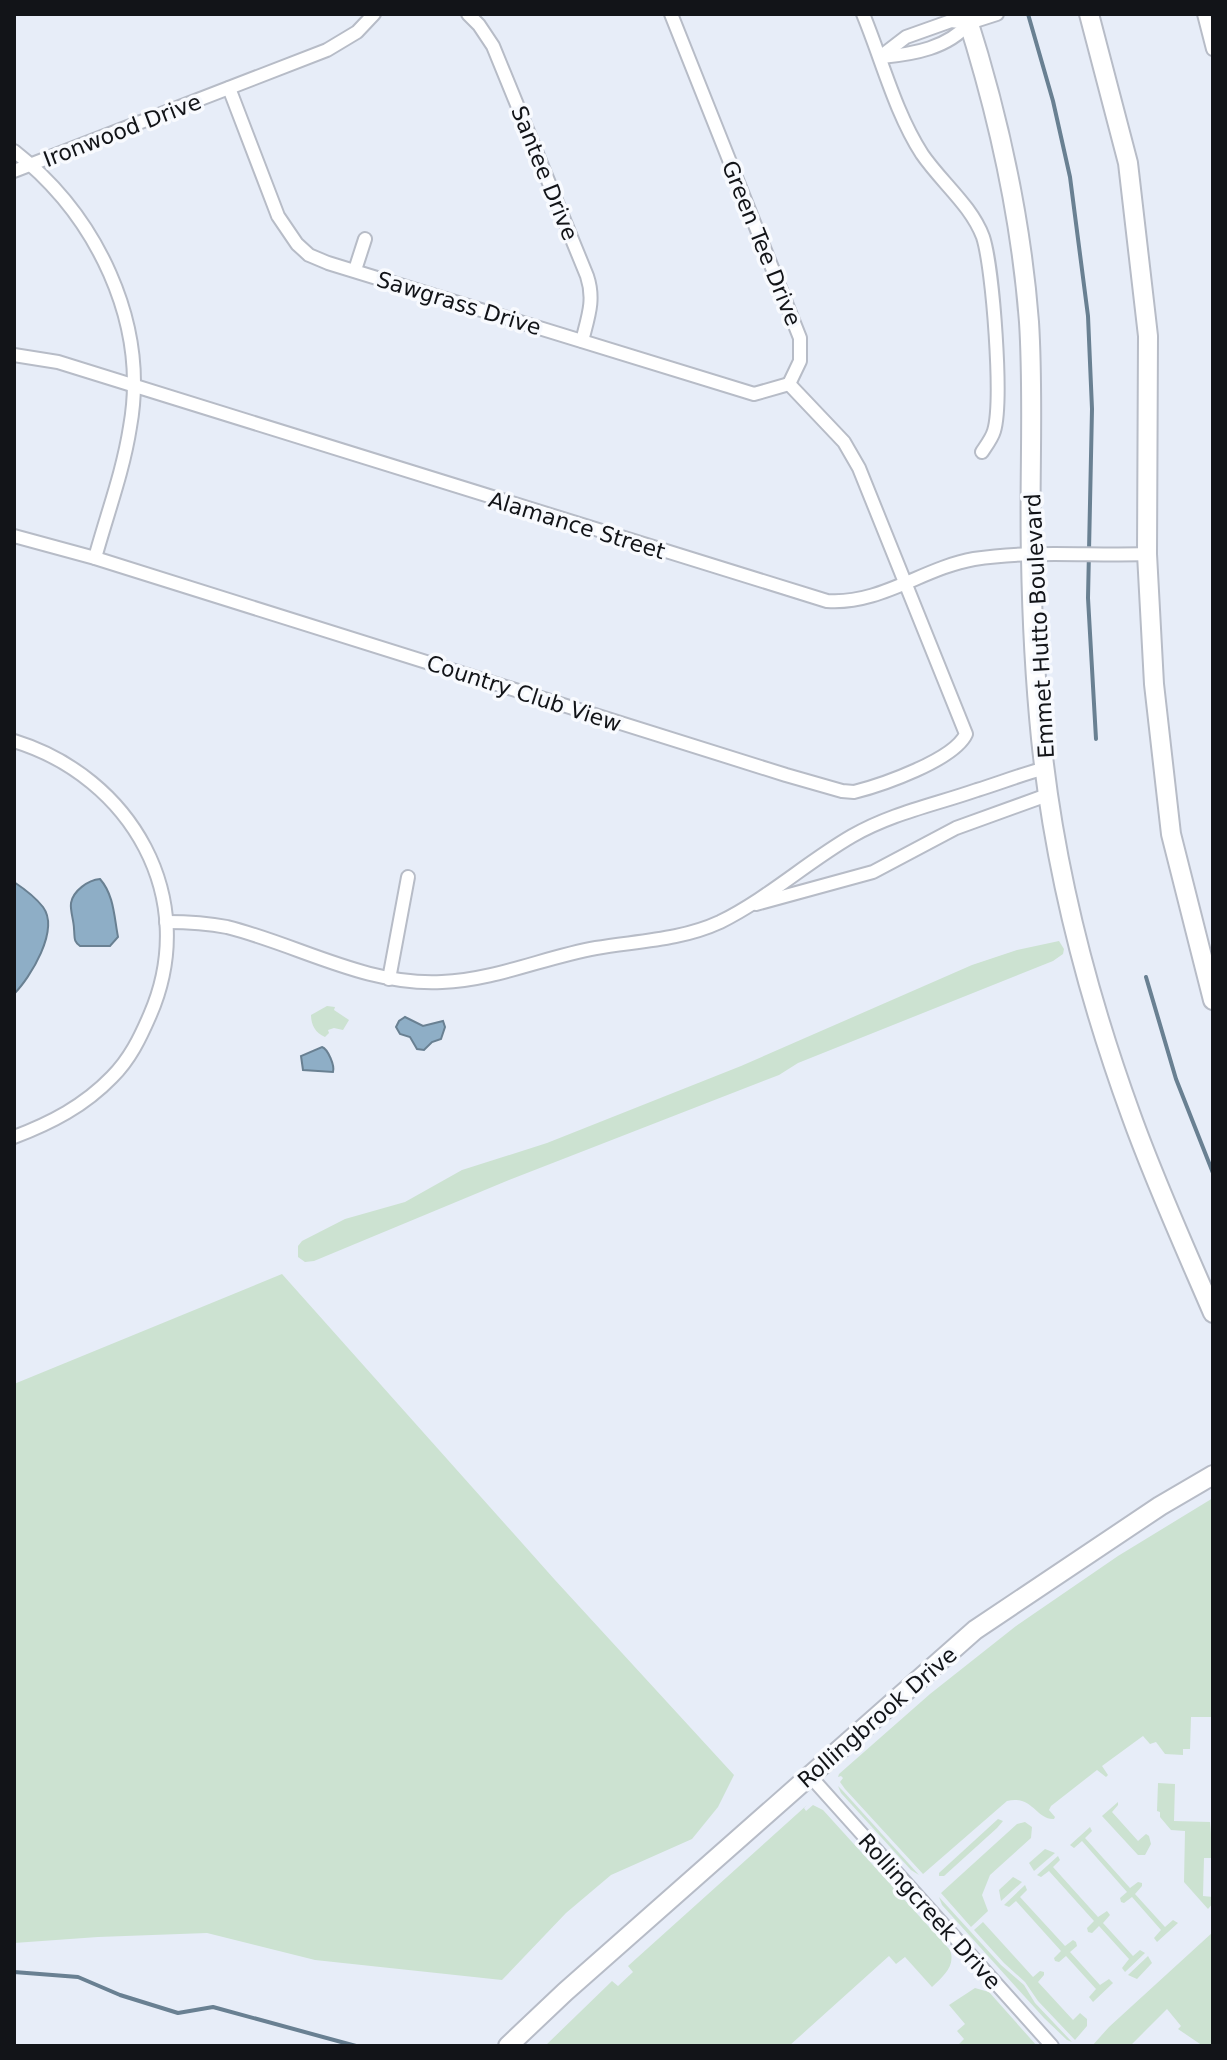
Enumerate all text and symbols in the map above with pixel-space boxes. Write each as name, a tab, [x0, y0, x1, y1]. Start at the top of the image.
street label: Ironwood Drive	[40, 89, 205, 172]
street label: Santee Drive	[506, 102, 583, 244]
street label: Green Tee Drive	[717, 157, 806, 329]
street label: Sawgrass Drive	[374, 267, 544, 340]
street label: Alamance Street	[486, 487, 668, 564]
street label: Emmet Hutto Boulevard	[1020, 493, 1059, 759]
street label: Country Club View	[423, 650, 624, 737]
street label: Rollingbrook Drive	[793, 1642, 962, 1793]
street label: Rollingcreek Drive	[853, 1829, 1006, 1994]

